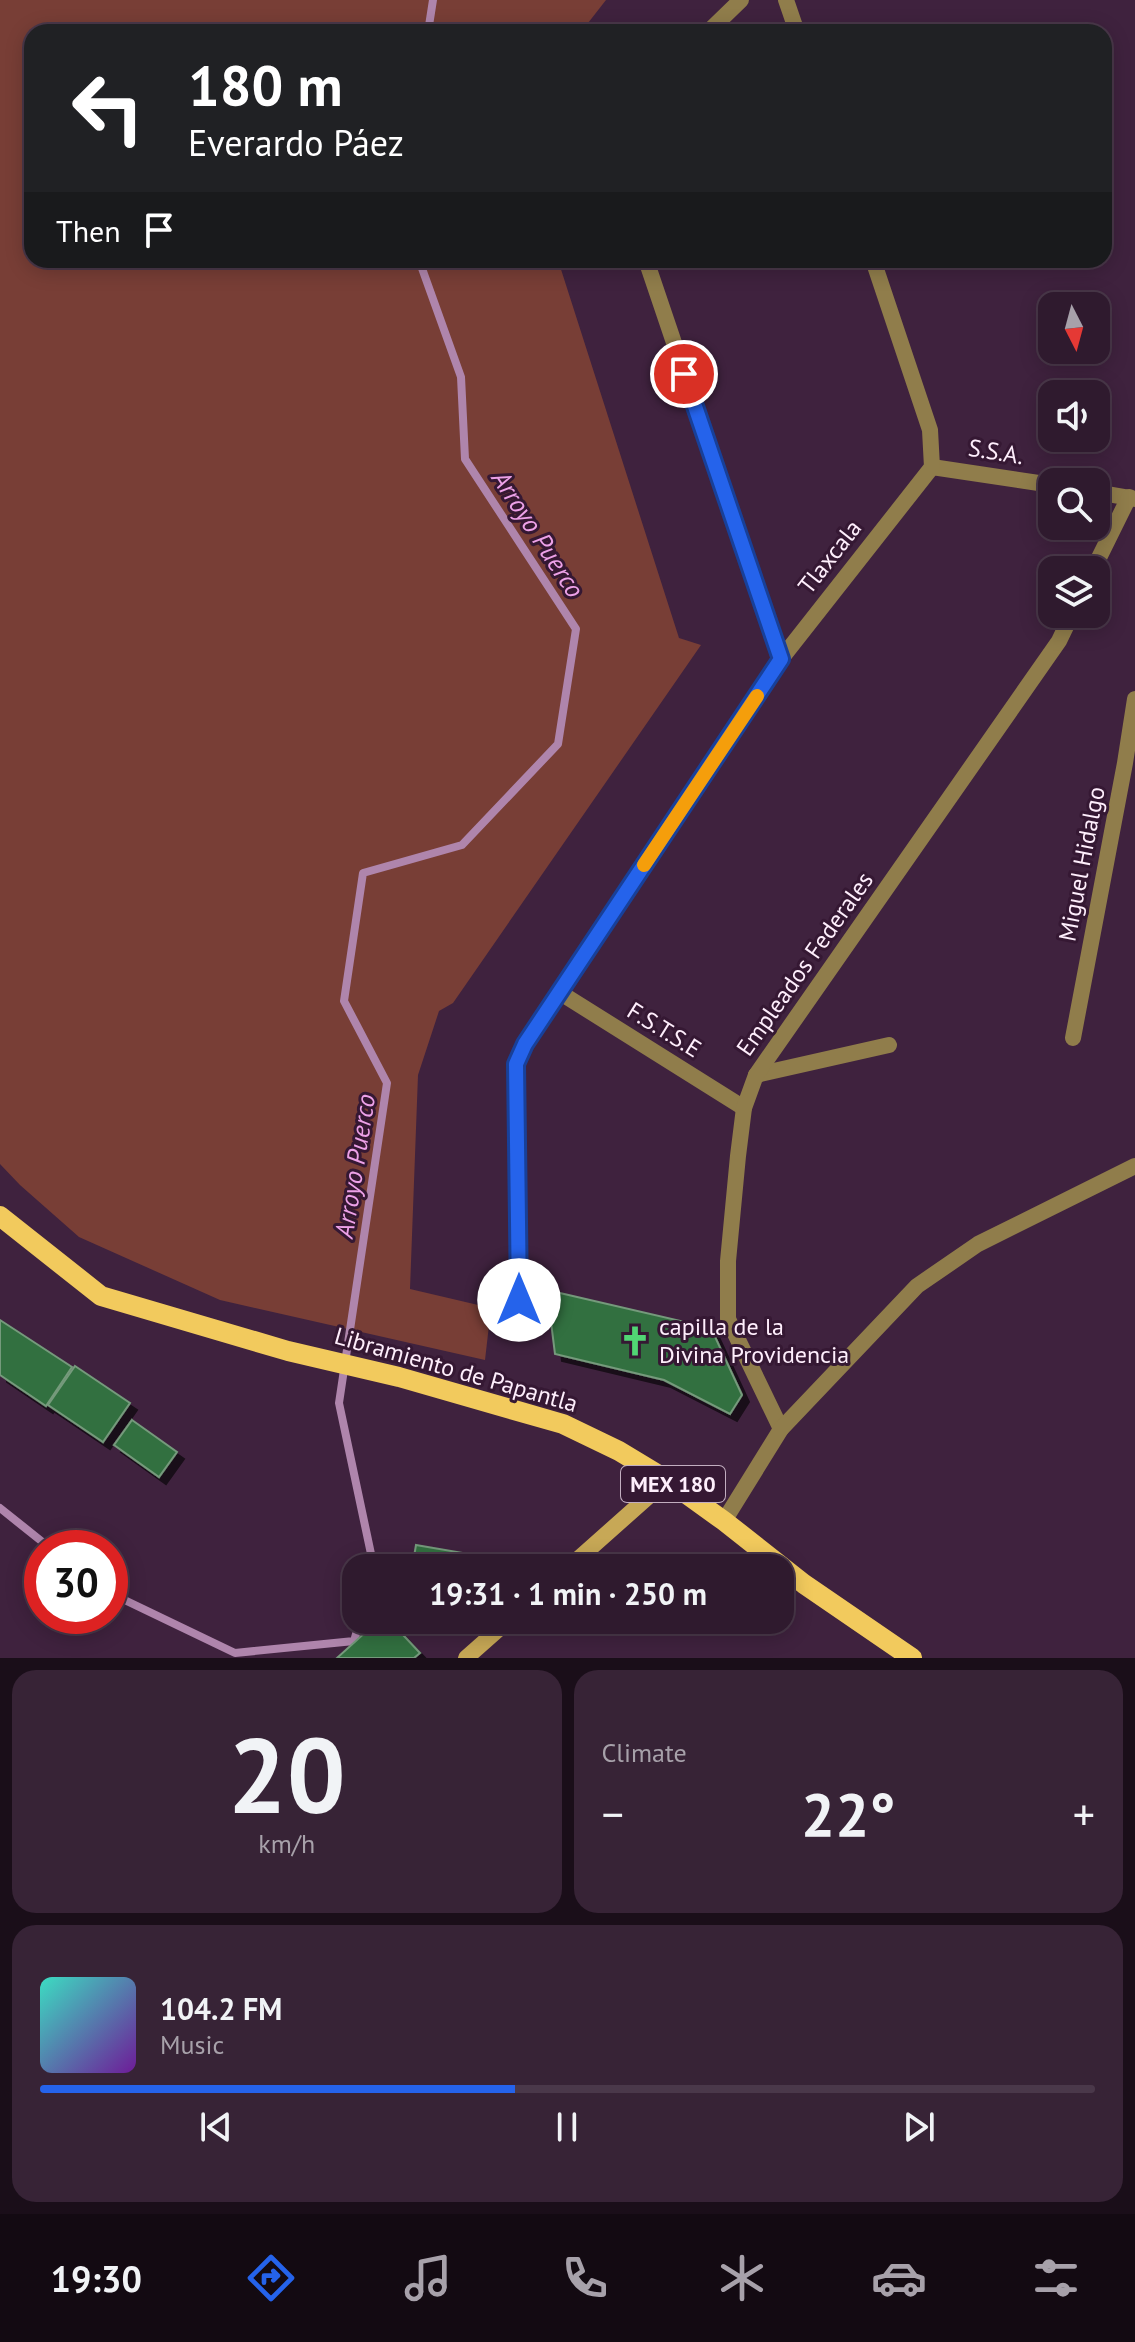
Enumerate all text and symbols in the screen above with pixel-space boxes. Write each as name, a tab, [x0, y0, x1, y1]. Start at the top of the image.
text: 180 m	[188, 49, 343, 121]
icon: left	[56, 56, 160, 160]
text: Everardo Páez	[188, 119, 404, 166]
icon: arrive	[137, 208, 181, 252]
text: Then	[56, 211, 121, 250]
north arrow	[1038, 292, 1110, 364]
map controls	[1038, 292, 1110, 628]
pin	[650, 340, 718, 408]
icon: arrive	[662, 352, 706, 396]
button: sound	[1038, 380, 1110, 452]
street label: S.S.A.	[966, 432, 1026, 471]
water label: Arroyo Puerco	[484, 463, 592, 604]
button: search	[1038, 468, 1110, 540]
street label: Tlaxcala	[791, 513, 868, 600]
button: layers	[1038, 556, 1110, 628]
street label: Miguel Hidalgo	[1051, 784, 1112, 944]
street label: Empleados Federales	[729, 866, 880, 1062]
street label: F.S.T.S.E	[622, 995, 707, 1064]
water label: Arroyo Puerco	[327, 1091, 382, 1241]
position arrow	[477, 1258, 561, 1342]
place label: capilla de la Divina Providencia	[659, 1311, 849, 1370]
street label: Libramiento de Papantla	[331, 1320, 581, 1419]
church icon: capilla de la Divina Providencia	[618, 1324, 652, 1358]
road number: MEX 180	[621, 1466, 725, 1502]
speed limit sign: 30	[24, 1530, 128, 1634]
text: 19:31 · 1 min · 250 m	[429, 1574, 707, 1613]
text: 20	[228, 1707, 346, 1842]
text: Climate	[602, 1736, 687, 1769]
text: 22°	[801, 1775, 895, 1853]
text: −	[602, 1785, 624, 1842]
text: +	[1073, 1785, 1095, 1842]
text: km/h	[258, 1827, 315, 1860]
text: 104.2 FM	[160, 1989, 282, 2028]
text: Music	[160, 2028, 224, 2061]
icon: previous	[194, 2105, 238, 2149]
icon: pause	[545, 2105, 589, 2149]
icon: next	[897, 2105, 941, 2149]
icon: directions	[243, 2250, 299, 2306]
icon: music	[400, 2250, 456, 2306]
icon: phone	[557, 2250, 613, 2306]
icon: climate	[714, 2250, 770, 2306]
icon: car	[871, 2250, 927, 2306]
icon: filters	[1028, 2250, 1084, 2306]
text: 19:30	[51, 2255, 142, 2302]

